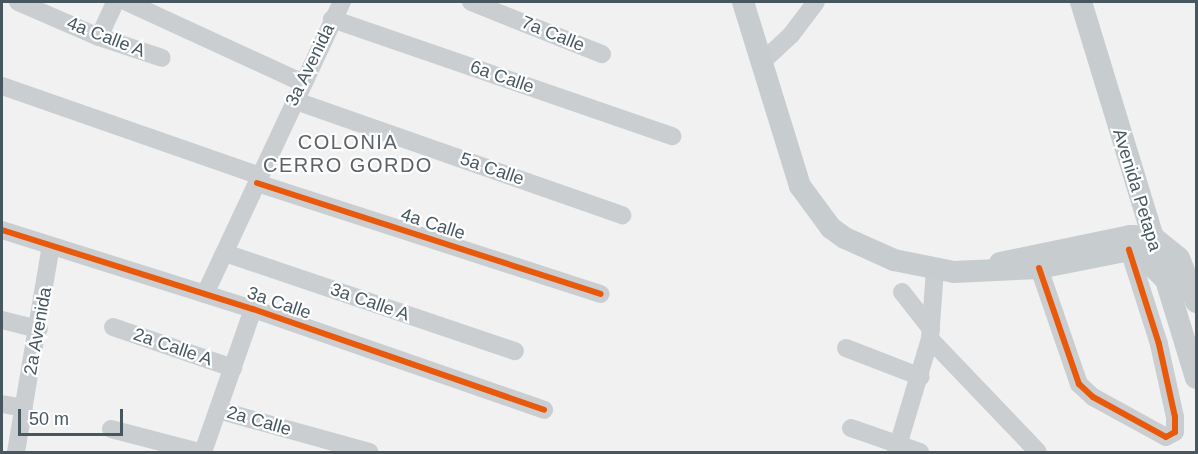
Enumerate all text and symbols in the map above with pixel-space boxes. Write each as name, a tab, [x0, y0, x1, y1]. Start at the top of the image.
street label: 4a Calle A	[63, 12, 149, 62]
street label: 7a Calle	[518, 12, 588, 56]
street label: 3a Avenida	[281, 20, 339, 110]
street label: 6a Calle	[467, 56, 537, 98]
street label: Avenida Petapa	[1108, 126, 1166, 254]
district label: COLONIA CERRO GORDO	[263, 130, 433, 177]
street label: 5a Calle	[457, 148, 527, 190]
street label: 4a Calle	[398, 204, 468, 244]
street label: 3a Calle A	[327, 278, 413, 326]
street label: 3a Calle	[244, 282, 314, 324]
street label: 2a Avenida	[20, 285, 56, 377]
street label: 2a Calle A	[130, 323, 216, 371]
scale bar	[21, 397, 126, 435]
street label: 2a Calle	[224, 402, 294, 440]
text: 50 m	[29, 409, 69, 429]

